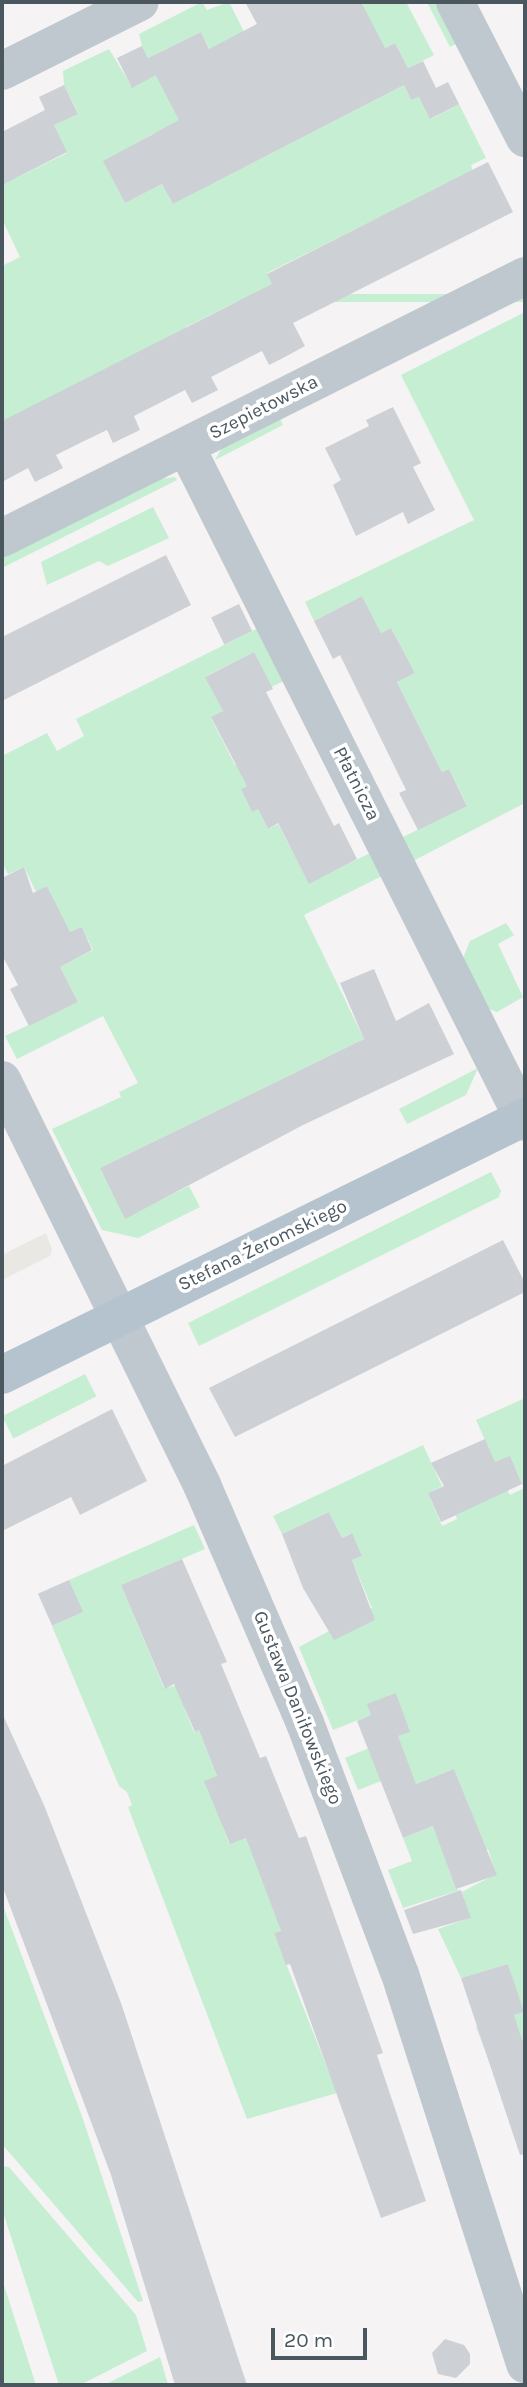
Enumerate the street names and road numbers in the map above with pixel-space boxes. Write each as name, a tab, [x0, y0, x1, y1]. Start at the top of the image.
street label: Szepietowska	[206, 371, 322, 445]
street label: Płatnicza	[328, 743, 384, 825]
street label: Stefana Żeromskiego	[175, 1195, 351, 1297]
street label: Gustawa Daniłowskiego	[248, 1608, 346, 1808]

